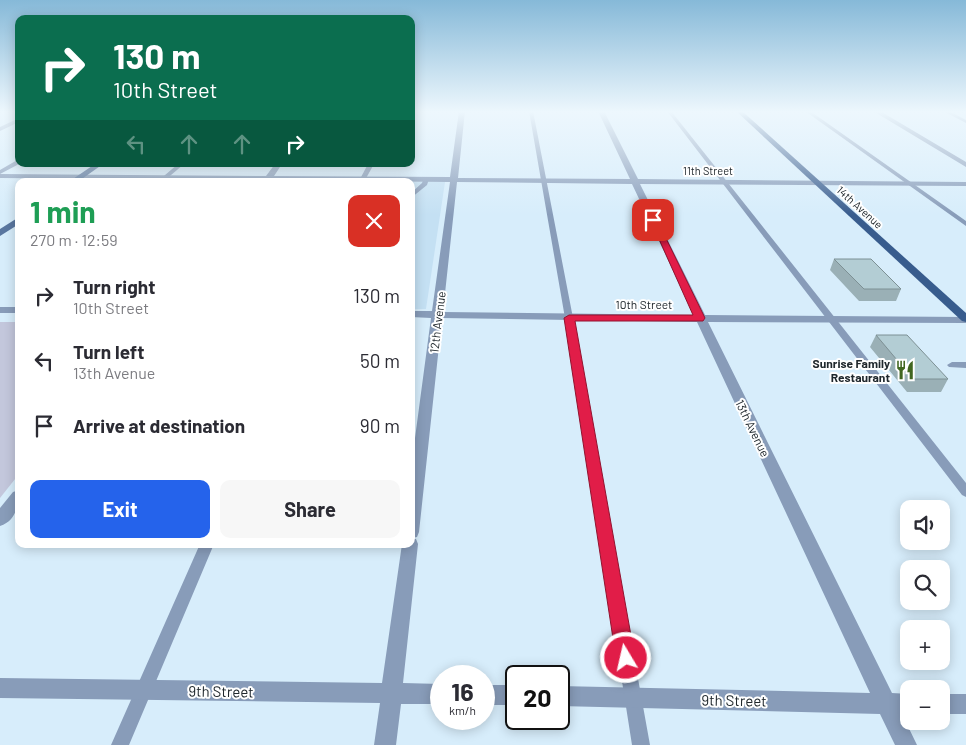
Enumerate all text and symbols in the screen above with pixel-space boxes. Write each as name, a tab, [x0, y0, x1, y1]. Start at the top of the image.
text: 130 m	[113, 34, 200, 76]
icon: right	[30, 35, 95, 100]
text: 10th Street	[113, 76, 217, 102]
icon: left	[122, 130, 150, 158]
icon: ahead	[175, 130, 203, 158]
icon: ahead	[228, 130, 256, 158]
icon: right	[281, 130, 309, 158]
street label: 11th Street	[683, 164, 733, 177]
street label: 14th Avenue	[834, 183, 886, 231]
text: 1 min	[30, 193, 96, 229]
button: close	[348, 195, 400, 247]
pin	[632, 199, 674, 241]
icon: arrive	[639, 206, 667, 234]
text: 270 m · 12:59	[30, 230, 118, 249]
text: Turn right	[73, 275, 155, 298]
icon: right	[30, 282, 58, 310]
text: 130 m	[353, 284, 400, 307]
street label: 12th Avenue	[426, 290, 448, 354]
street label: 10th Street	[616, 297, 672, 311]
text: 10th Street	[73, 298, 149, 317]
text: Turn left	[73, 340, 144, 363]
icon: left	[30, 347, 58, 375]
text: 50 m	[360, 349, 400, 372]
place label: Sunrise Family Restaurant	[813, 356, 890, 384]
restaurant icon: Sunrise Family Restaurant	[894, 359, 916, 381]
text: 13th Avenue	[73, 363, 155, 382]
street label: 13th Avenue	[733, 397, 773, 459]
icon: arrive	[30, 412, 58, 440]
text: Arrive at destination	[73, 414, 245, 437]
text: 90 m	[360, 414, 400, 437]
button: Exit	[30, 480, 210, 538]
button: Share	[220, 480, 400, 538]
map controls	[900, 500, 950, 730]
button: sound	[900, 500, 950, 550]
button: search	[900, 560, 950, 610]
button: +	[900, 620, 950, 670]
position arrow	[599, 631, 651, 683]
speed limit sign: 20	[505, 665, 570, 730]
text: 16	[451, 676, 474, 706]
button: −	[900, 680, 950, 730]
street label: 9th Street	[188, 681, 254, 701]
street label: 9th Street	[701, 690, 767, 710]
text: km/h	[449, 703, 476, 717]

